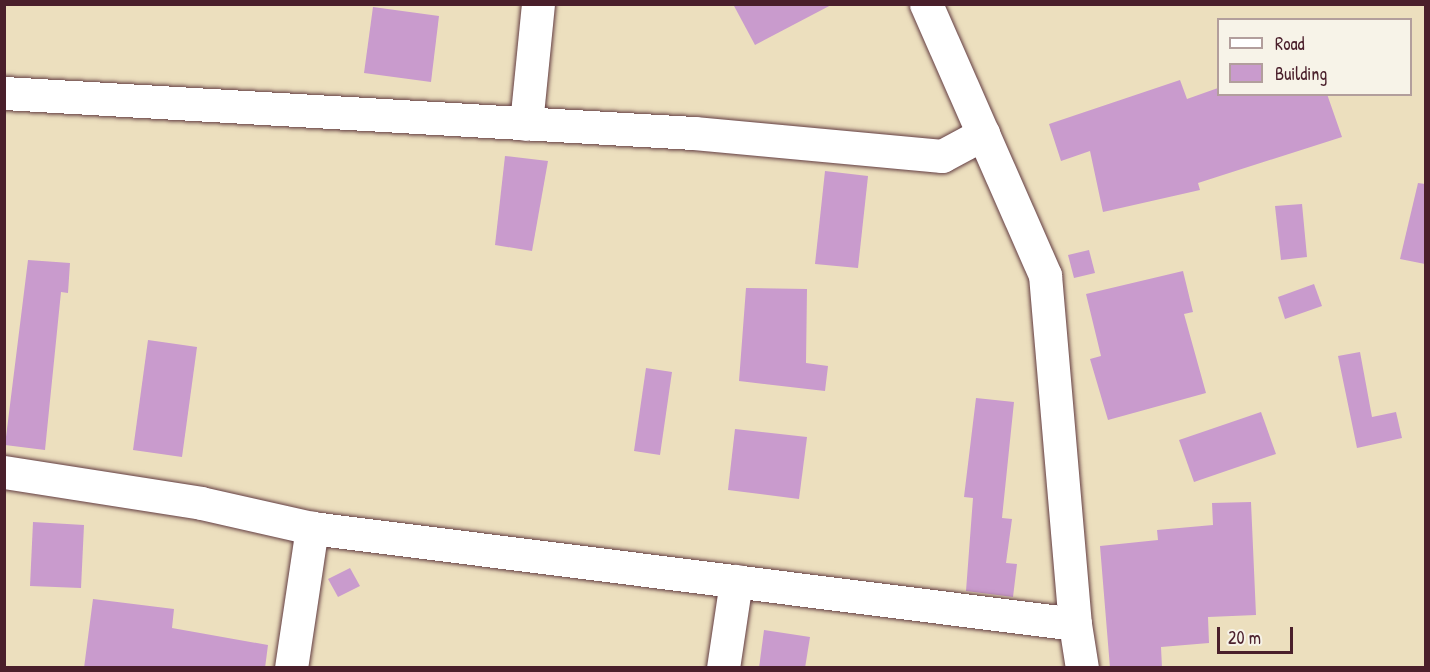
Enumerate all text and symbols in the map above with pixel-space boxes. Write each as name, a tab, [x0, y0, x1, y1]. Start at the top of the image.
legend	[1217, 18, 1412, 96]
text: Road	[1275, 31, 1305, 56]
text: Building	[1275, 61, 1327, 86]
scale bar	[1220, 615, 1296, 653]
text: 20 m	[1228, 625, 1261, 650]

